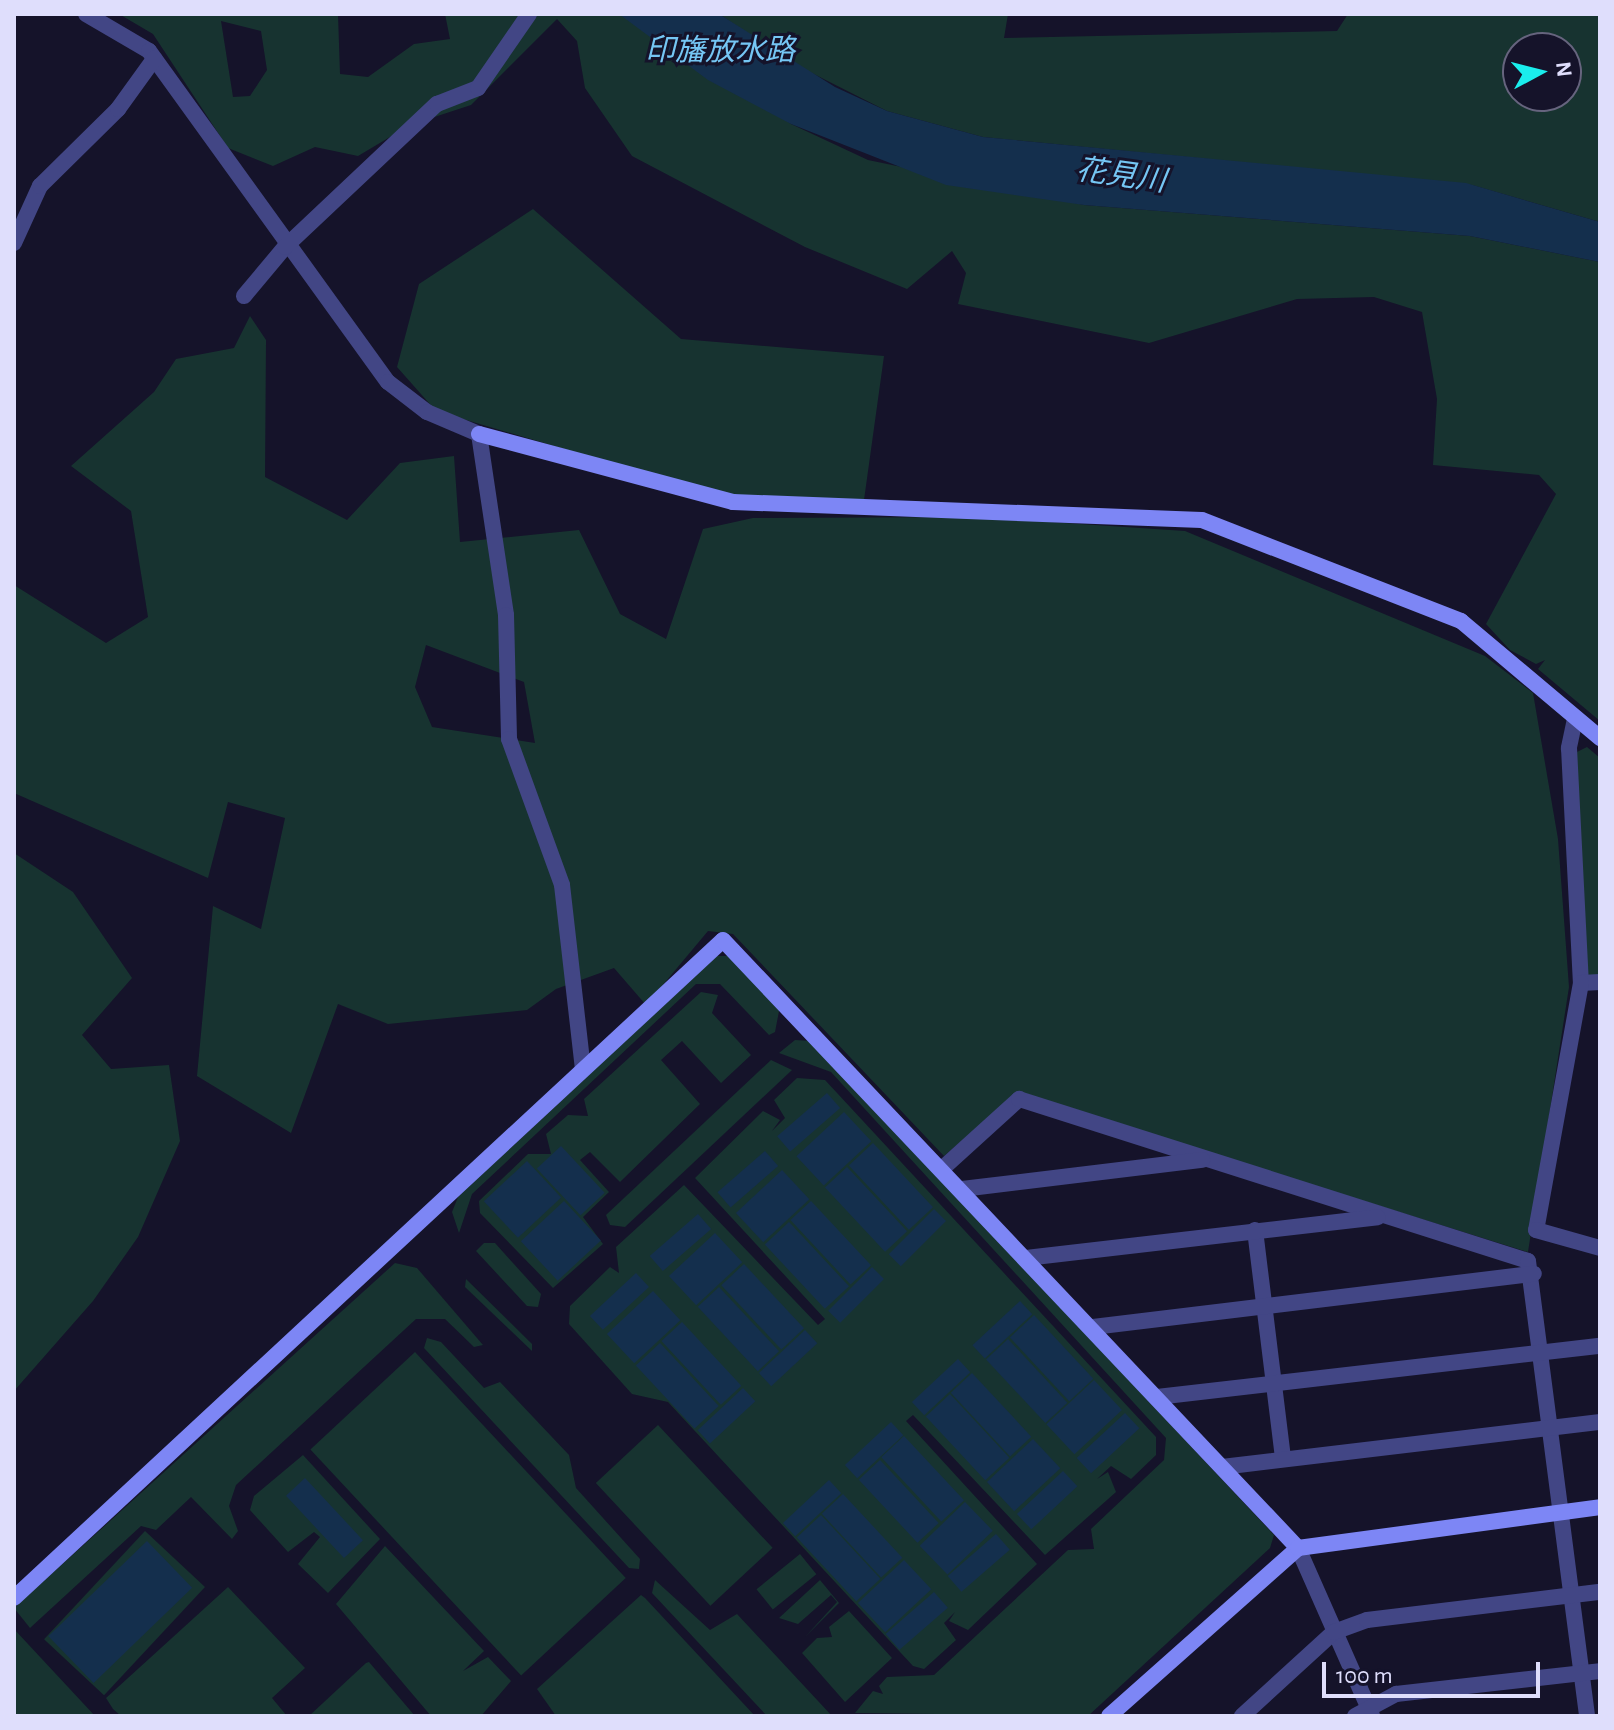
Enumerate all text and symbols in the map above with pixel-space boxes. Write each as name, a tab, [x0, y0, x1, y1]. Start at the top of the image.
north arrow	[1502, 32, 1582, 112]
water label: 印旛放水路	[645, 33, 795, 69]
text: N	[1552, 60, 1576, 78]
water label: 花見川	[1074, 152, 1168, 200]
scale bar	[1326, 1646, 1544, 1696]
text: 100 m	[1336, 1664, 1393, 1688]

